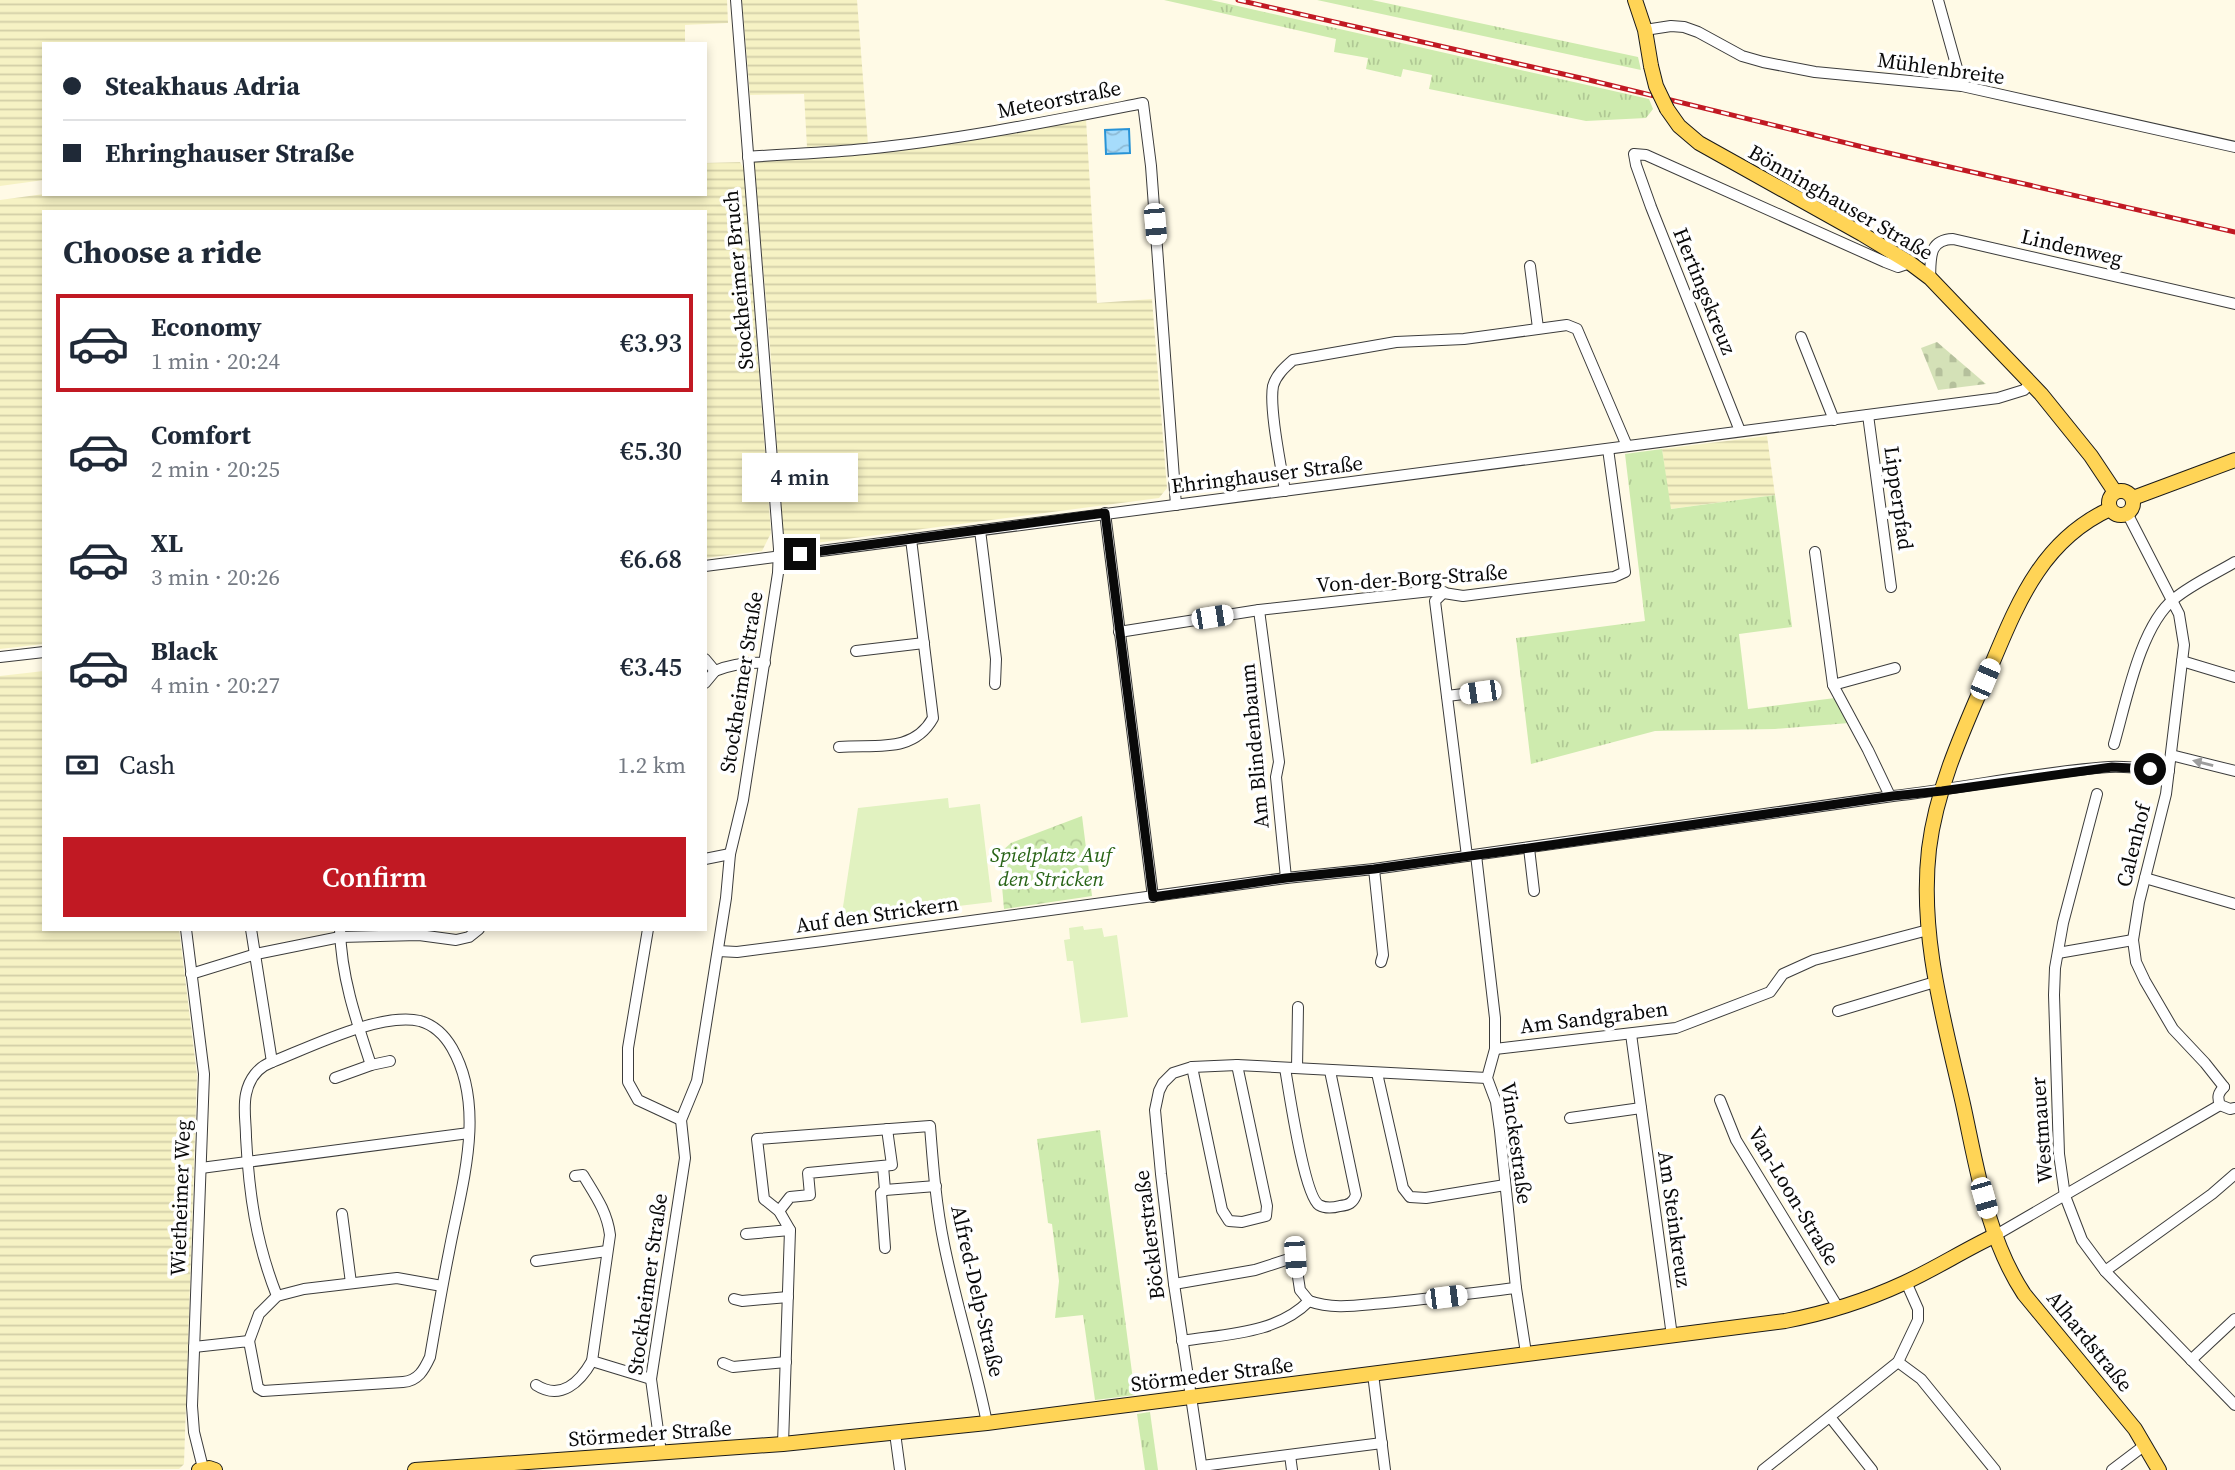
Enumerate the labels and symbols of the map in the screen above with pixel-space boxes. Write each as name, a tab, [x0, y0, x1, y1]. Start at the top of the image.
street label: Mühlenbreite	[1875, 45, 2007, 91]
street label: Meteorstraße	[995, 73, 1123, 125]
street label: Bönninghauser Straße	[1743, 137, 1939, 267]
street label: Stockheimer Bruch	[716, 189, 760, 371]
car	[1143, 202, 1168, 246]
street label: Lindenweg	[2018, 221, 2126, 273]
street label: Hertingskreuz	[1666, 223, 1744, 359]
street label: Lipperpfad	[1877, 444, 1921, 552]
street label: Ehringhauser Straße	[1170, 448, 1364, 500]
callout: 4 min	[742, 452, 858, 502]
route end	[784, 538, 816, 570]
street label: Von-der-Borg-Straße	[1315, 557, 1509, 599]
street label: Stockheimer Straße	[712, 589, 770, 775]
car	[1190, 603, 1235, 631]
car	[1968, 656, 2003, 702]
street label: Am Blindenbaum	[1232, 662, 1276, 830]
car	[1458, 679, 1503, 705]
route start	[2134, 753, 2166, 785]
one-way arrow	[2192, 757, 2214, 768]
street label: Calenhof	[2109, 799, 2158, 890]
park label: Spielplatz Auf den Stricken	[990, 840, 1116, 893]
street label: Auf den Strickern	[794, 888, 961, 940]
street label: Am Sandgraben	[1518, 993, 1670, 1040]
street label: Westmauer	[2023, 1076, 2059, 1184]
street label: Vinckestraße	[1494, 1080, 1540, 1206]
street label: Wietheimer Weg	[163, 1119, 197, 1277]
street label: Van-Loon-Straße	[1741, 1121, 1847, 1271]
street label: Am Steinkreuz	[1651, 1149, 1699, 1290]
street label: Böcklerstraße	[1127, 1169, 1171, 1301]
car	[1969, 1175, 2000, 1221]
street label: Stockheimer Straße	[620, 1191, 674, 1377]
street label: Alfred-Delp-Straße	[944, 1202, 1012, 1380]
car	[1284, 1235, 1307, 1279]
car	[1424, 1284, 1469, 1310]
street label: Alhardstraße	[2040, 1284, 2140, 1398]
street label: Störmeder Straße	[1129, 1350, 1295, 1398]
street label: Störmeder Straße	[567, 1413, 733, 1453]

